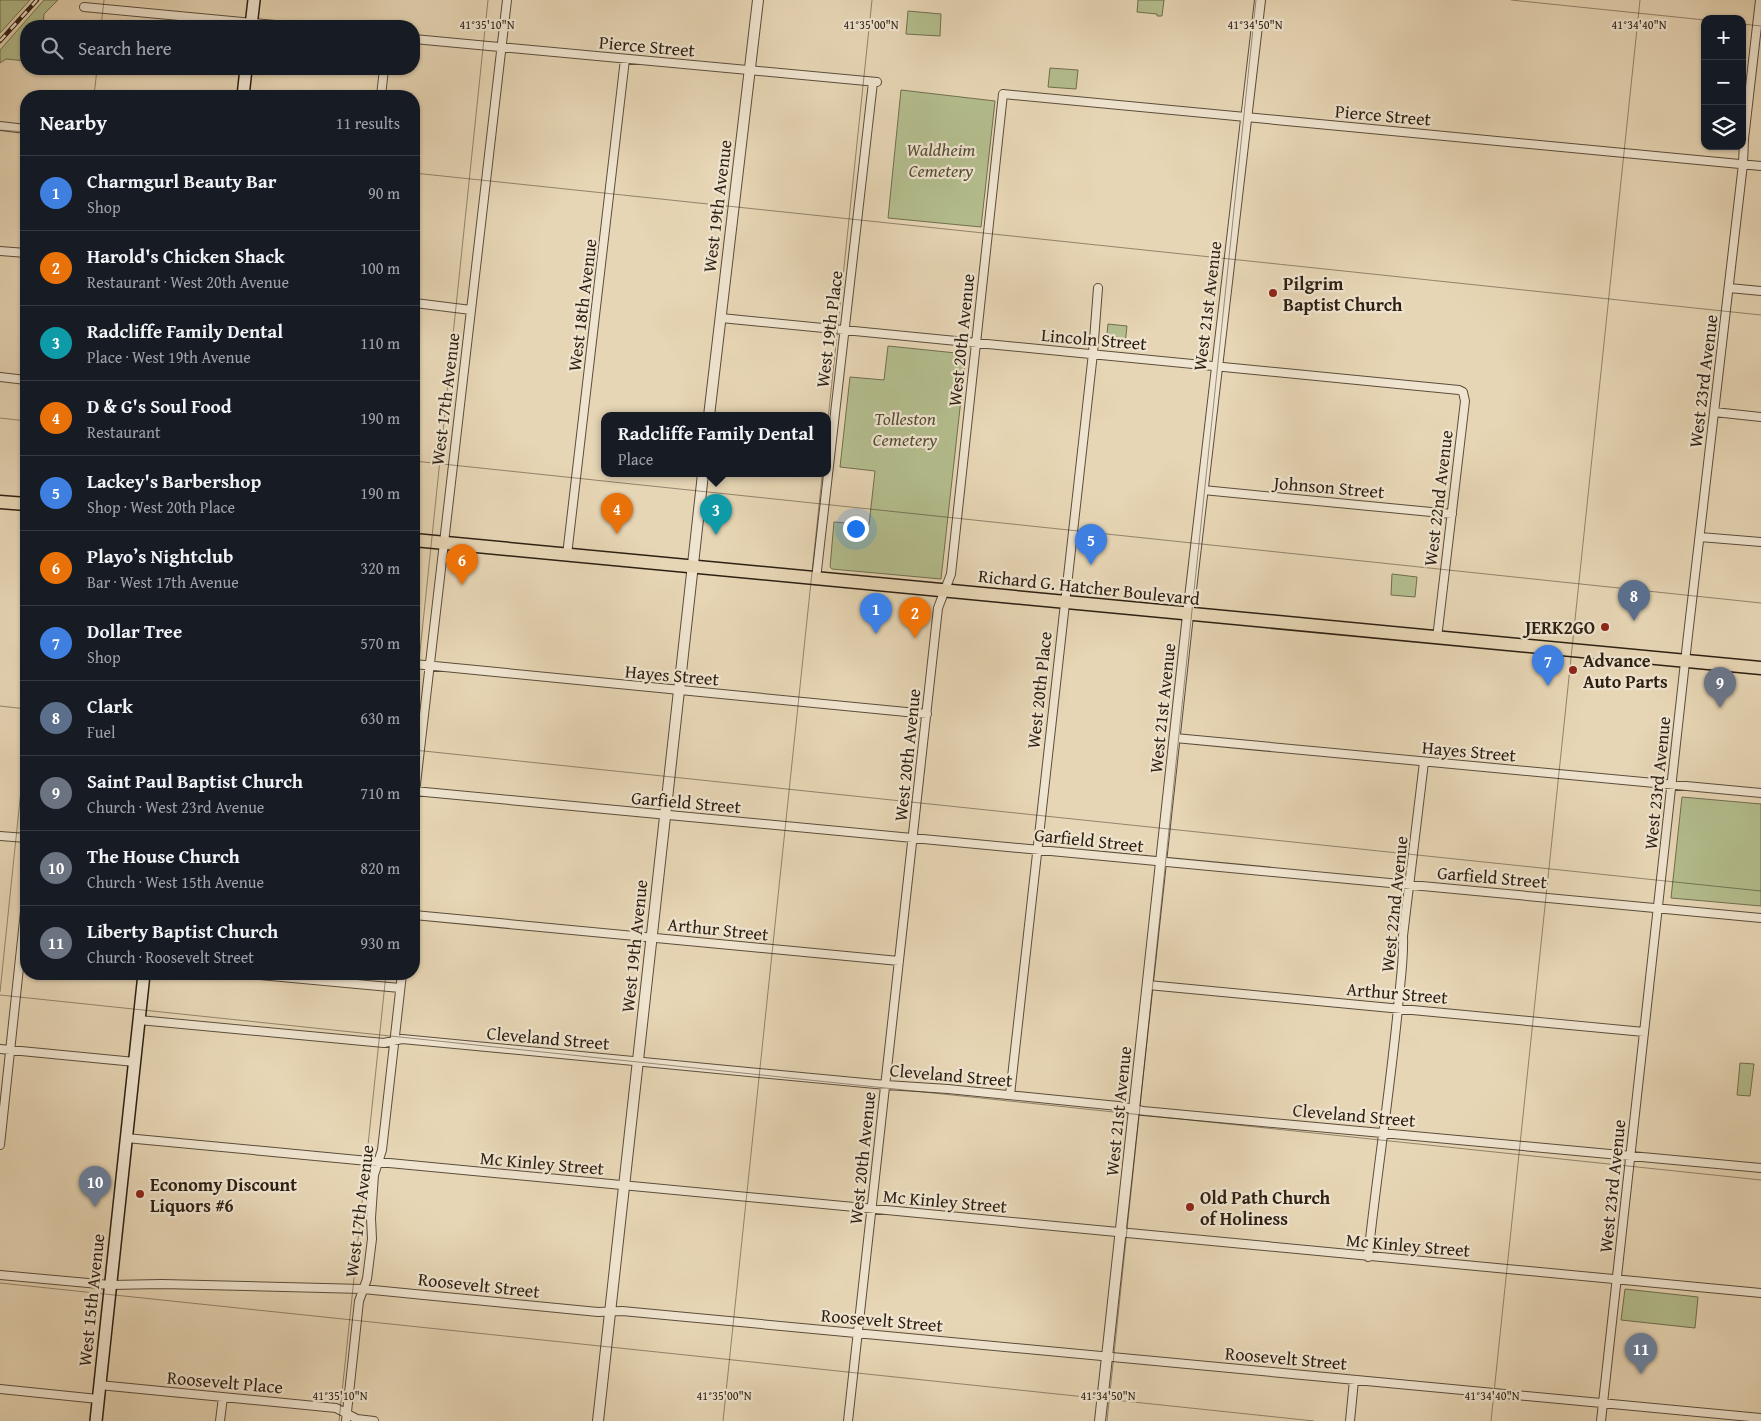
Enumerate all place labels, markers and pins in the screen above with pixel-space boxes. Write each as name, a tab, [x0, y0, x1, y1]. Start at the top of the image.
place label: Pilgrim Baptist Church	[1283, 270, 1403, 318]
marker: Pilgrim Baptist Church	[1267, 287, 1279, 299]
pin: 4	[601, 493, 633, 534]
pin: 3	[700, 494, 732, 535]
pin: 5	[1075, 524, 1107, 565]
pin: 6	[446, 544, 478, 585]
pin: 8	[1618, 580, 1650, 621]
pin: 1	[860, 593, 892, 634]
pin: 2	[899, 597, 931, 638]
place label: JERK2GO	[1522, 614, 1595, 641]
marker: JERK2GO	[1599, 621, 1611, 633]
pin: 7	[1532, 645, 1564, 686]
place label: Advance Auto Parts	[1583, 647, 1668, 695]
marker: Advance Auto Parts	[1567, 664, 1579, 676]
pin: 9	[1704, 667, 1736, 708]
pin: 10	[79, 1166, 111, 1207]
place label: Economy Discount Liquors #6	[150, 1171, 297, 1219]
place label: Old Path Church of Holiness	[1200, 1184, 1330, 1232]
marker: Economy Discount Liquors #6	[134, 1188, 146, 1200]
marker: Old Path Church of Holiness	[1184, 1201, 1196, 1213]
pin: 11	[1625, 1333, 1657, 1374]

